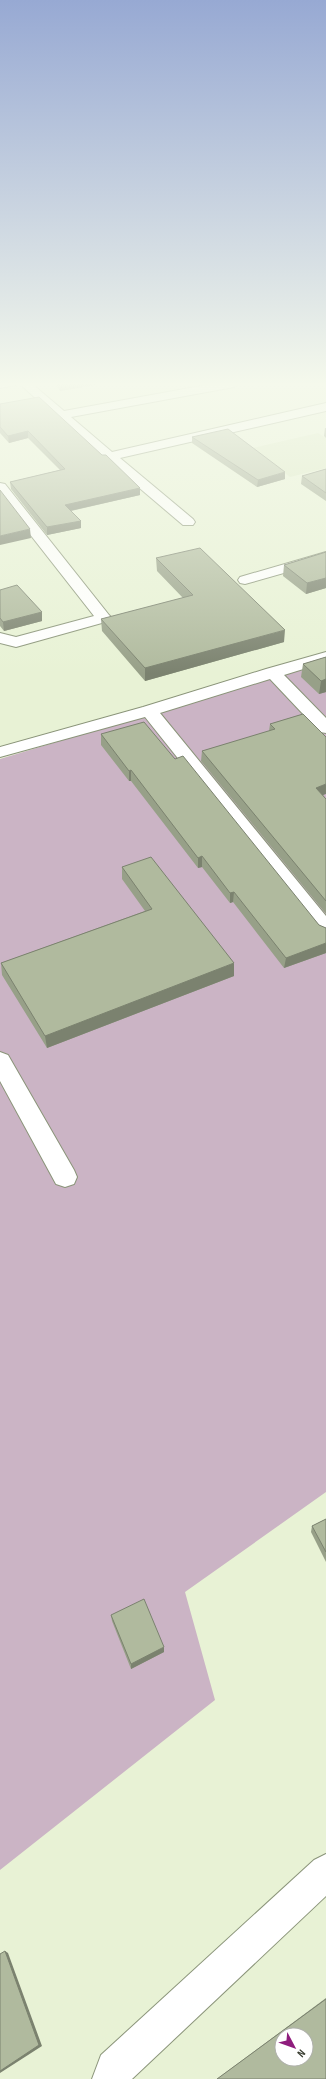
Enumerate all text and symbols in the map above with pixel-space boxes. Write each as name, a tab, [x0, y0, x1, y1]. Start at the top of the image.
north arrow	[274, 2027, 314, 2067]
text: N	[294, 2047, 308, 2060]

